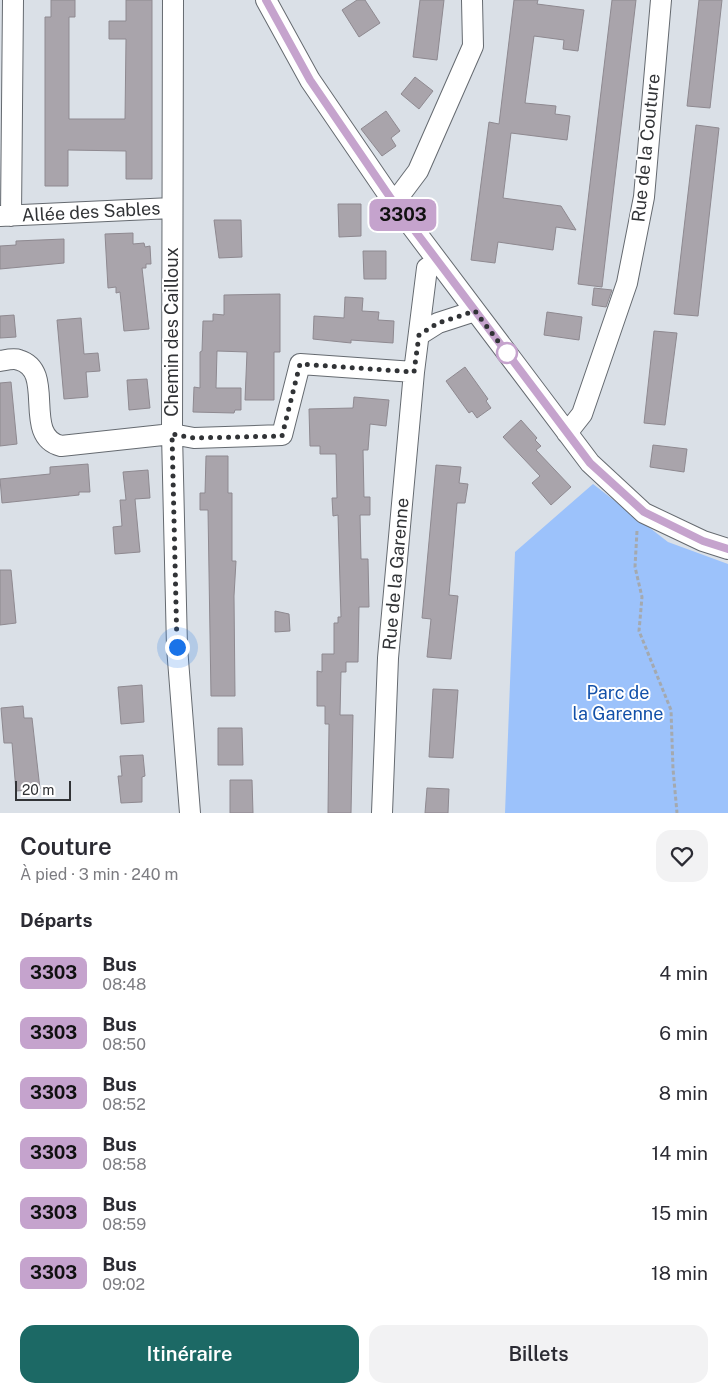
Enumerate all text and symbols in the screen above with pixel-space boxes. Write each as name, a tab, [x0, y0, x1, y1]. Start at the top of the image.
street label: Rue de la Couture	[627, 73, 664, 223]
street label: Allée des Sables	[21, 197, 161, 226]
line badge: 3303	[368, 199, 438, 231]
text: 3303	[379, 204, 427, 225]
street label: Chemin des Cailloux	[161, 247, 182, 417]
unlabelled marker	[496, 342, 518, 364]
street label: Rue de la Garenne	[378, 497, 413, 651]
your location	[165, 635, 190, 660]
park label: Parc de la Garenne	[573, 682, 663, 724]
scale bar	[15, 778, 71, 801]
text: 20 m	[22, 782, 54, 798]
button: heart	[656, 830, 708, 882]
text: Couture	[20, 832, 112, 860]
text: À pied · 3 min · 240 m	[20, 865, 178, 884]
text: Départs	[20, 909, 92, 931]
text: Bus	[102, 953, 137, 975]
text: 3303	[30, 962, 77, 983]
text: 4 min	[659, 962, 708, 984]
text: 08:48	[102, 975, 146, 994]
text: Bus	[102, 1013, 137, 1035]
text: 3303	[30, 1022, 77, 1043]
text: 6 min	[659, 1022, 708, 1044]
text: 08:50	[102, 1035, 146, 1054]
text: Bus	[102, 1073, 137, 1095]
text: 3303	[30, 1082, 77, 1103]
text: 8 min	[659, 1082, 708, 1104]
text: 08:52	[102, 1095, 146, 1114]
text: Bus	[102, 1133, 137, 1155]
text: 3303	[30, 1142, 77, 1163]
text: 14 min	[651, 1142, 708, 1164]
text: 08:58	[102, 1155, 147, 1174]
text: Bus	[102, 1193, 137, 1215]
text: 3303	[30, 1202, 77, 1223]
text: 15 min	[651, 1202, 708, 1224]
text: 08:59	[102, 1215, 146, 1234]
text: Bus	[102, 1253, 137, 1275]
text: 3303	[30, 1262, 77, 1283]
text: 18 min	[651, 1262, 708, 1284]
text: 09:02	[102, 1275, 145, 1294]
button: Itinéraire	[20, 1325, 359, 1383]
button: Billets	[369, 1325, 708, 1383]

